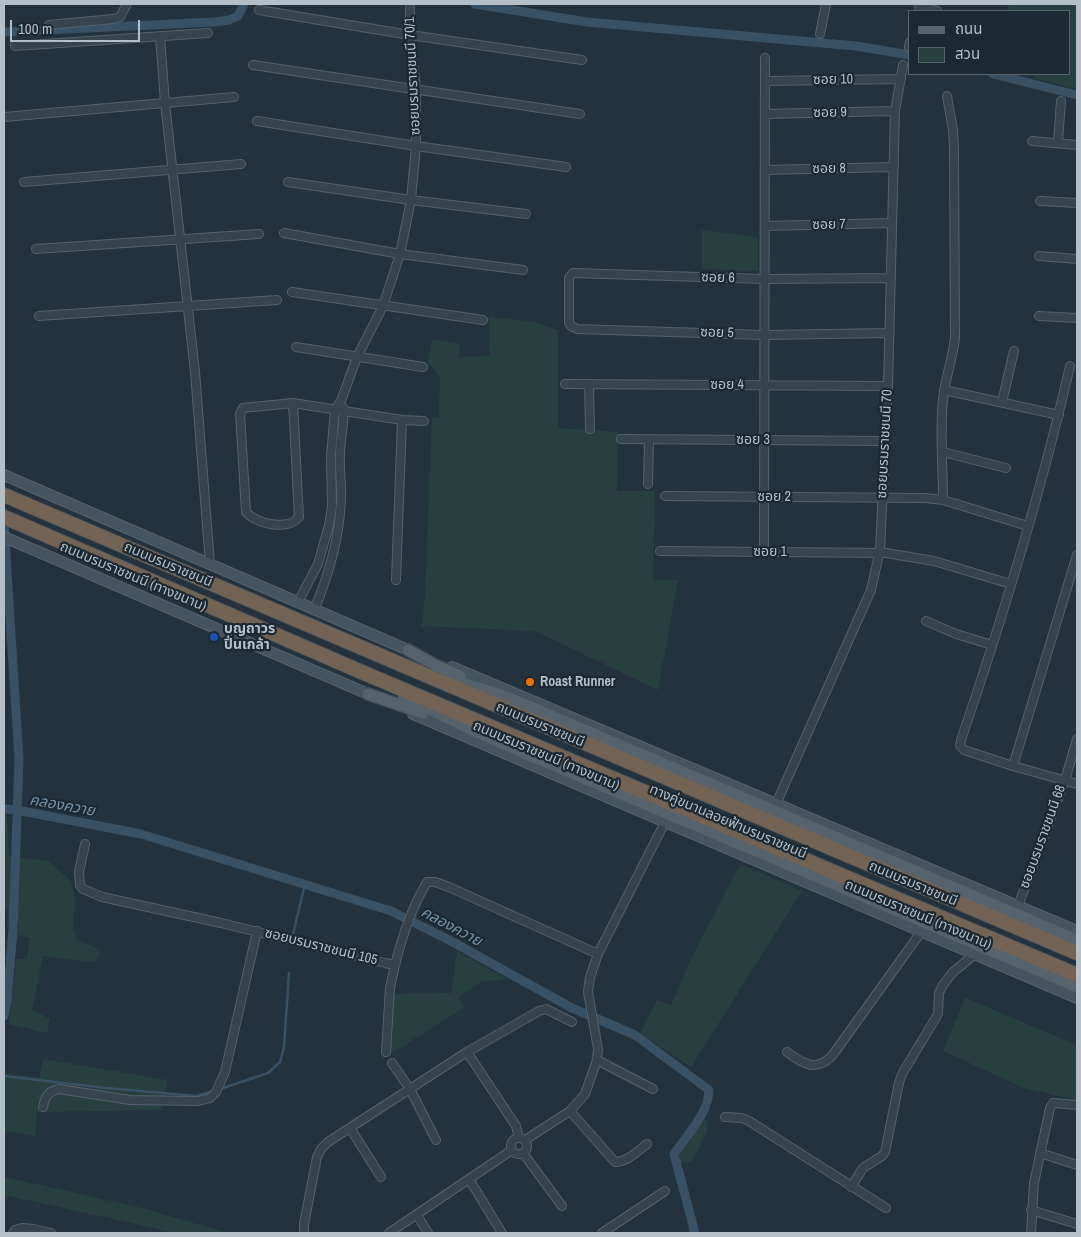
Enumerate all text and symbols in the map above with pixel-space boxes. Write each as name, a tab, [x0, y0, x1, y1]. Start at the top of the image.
scale bar	[12, 10, 142, 42]
legend	[908, 10, 1071, 75]
street label: ซอยบรมราชชนนี 70/1	[402, 16, 424, 136]
text: 100 m	[18, 18, 52, 39]
text: ถนน	[955, 18, 982, 39]
text: สวน	[955, 43, 980, 64]
street label: ซอย 10	[813, 71, 853, 89]
street label: ซอย 9	[813, 104, 847, 122]
street label: ซอย 8	[812, 160, 846, 178]
street label: ซอย 7	[812, 216, 846, 234]
street label: ซอย 6	[701, 269, 735, 287]
street label: ซอย 5	[700, 324, 734, 342]
street label: ซอย 4	[710, 377, 744, 393]
street label: ซอยบรมราชชนนี 70	[874, 389, 896, 499]
street label: ซอย 3	[736, 432, 770, 448]
street label: ซอย 2	[757, 489, 791, 505]
street label: ถนนบรมราชชนนี (ทางขนาน)	[57, 538, 209, 616]
street label: ถนนบรมราชชนนี	[121, 539, 215, 591]
street label: ซอย 1	[753, 544, 787, 560]
place label: บุญถาวร ปิ่นเกล้า	[224, 621, 275, 654]
marker: บุญถาวร ปิ่นเกล้า	[208, 631, 220, 643]
place label: Roast Runner	[540, 674, 615, 690]
marker: Roast Runner	[524, 676, 536, 688]
street label: ถนนบรมราชชนนี	[493, 699, 587, 751]
street label: ถนนบรมราชชนนี (ทางขนาน)	[470, 717, 622, 795]
street label: ทางคู่ขนานลอยฟ้าบรมราชชนนี	[647, 781, 809, 863]
street label: ซอยบรมราชชนนี 68	[1016, 783, 1070, 891]
water label: คลองควาย	[28, 791, 96, 821]
street label: ถนนบรมราชชนนี	[866, 858, 960, 910]
street label: ถนนบรมราชชนนี (ทางขนาน)	[842, 876, 994, 954]
water label: คลองควาย	[418, 904, 484, 950]
street label: ซอยบรมราชชนนี 105	[263, 925, 379, 969]

